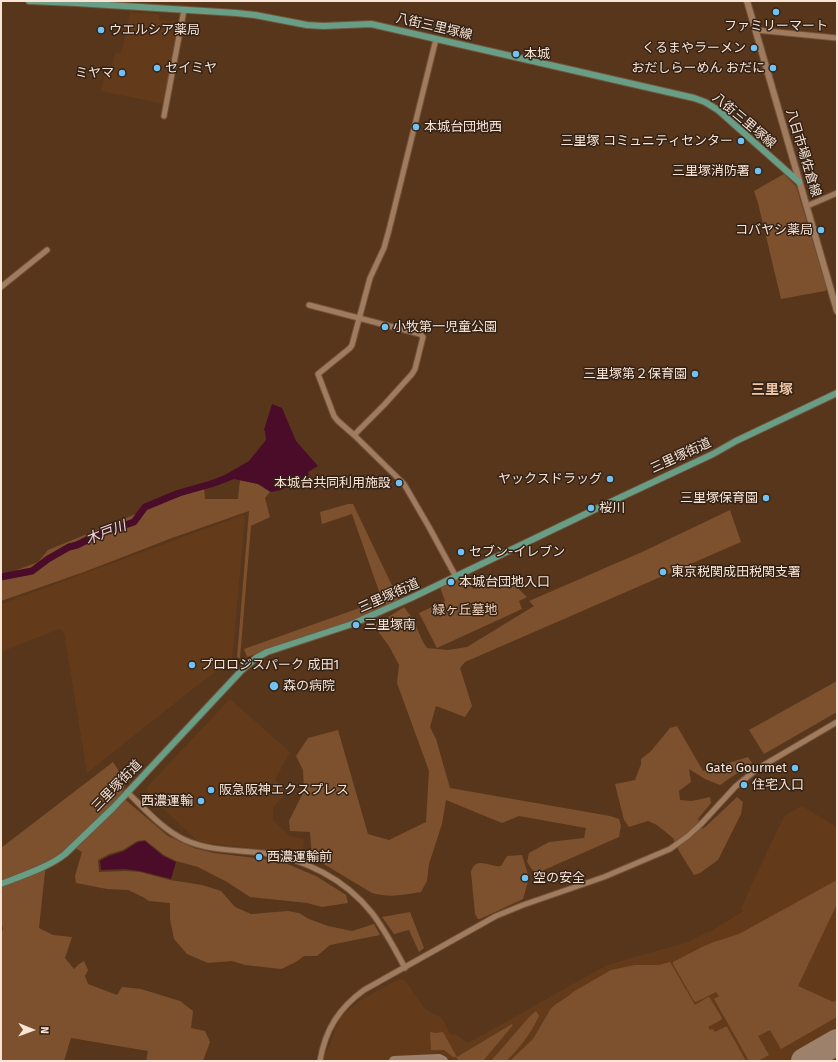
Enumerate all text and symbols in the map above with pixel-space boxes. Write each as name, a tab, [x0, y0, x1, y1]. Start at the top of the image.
marker: ファミリーマート	[771, 7, 781, 17]
street label: 八街三里塚線	[394, 11, 474, 43]
place label: ファミリーマート	[724, 18, 828, 34]
place label: ウエルシア薬局	[109, 22, 200, 38]
marker: ウエルシア薬局	[96, 25, 106, 35]
place label: くるまやラーメン	[642, 40, 746, 56]
marker: くるまやラーメン	[749, 43, 759, 53]
place label: 本城	[524, 46, 550, 62]
marker: 本城	[511, 49, 521, 59]
place label: セイミヤ	[165, 60, 217, 76]
place label: おだしらーめん おだに	[632, 60, 765, 76]
marker: セイミヤ	[152, 63, 162, 73]
marker: おだしらーめん おだに	[768, 63, 778, 73]
place label: ミヤマ	[75, 65, 114, 81]
marker: ミヤマ	[117, 68, 127, 78]
street label: 八街三里塚線	[709, 90, 779, 152]
street label: 八日市場佐倉線	[782, 107, 824, 199]
place label: 本城台団地西	[424, 119, 502, 135]
marker: 本城台団地西	[411, 122, 421, 132]
place label: 三里塚 コミュニティセンター	[561, 133, 733, 149]
marker: 三里塚 コミュニティセンター	[736, 136, 746, 146]
place label: 三里塚消防署	[672, 163, 750, 179]
marker: 三里塚消防署	[753, 166, 763, 176]
place label: コバヤシ薬局	[735, 222, 813, 238]
marker: コバヤシ薬局	[816, 225, 826, 235]
place label: 小牧第一児童公園	[393, 319, 497, 335]
marker: 小牧第一児童公園	[380, 322, 390, 332]
place label: 三里塚第２保育園	[583, 366, 687, 382]
marker: 三里塚第２保育園	[690, 369, 700, 379]
district label: 三里塚	[751, 382, 793, 398]
street label: 三里塚街道	[648, 435, 714, 477]
place label: ヤックスドラッグ	[498, 471, 602, 487]
marker: ヤックスドラッグ	[605, 474, 615, 484]
place label: 本城台共同利用施設	[274, 475, 391, 491]
marker: 本城台共同利用施設	[394, 478, 404, 488]
place label: 三里塚保育園	[680, 490, 758, 506]
marker: 三里塚保育園	[761, 493, 771, 503]
place label: 桜川	[599, 500, 625, 516]
marker: 桜川	[586, 503, 596, 513]
water label: 木戸川	[83, 518, 129, 548]
place label: セブン-イレブン	[469, 544, 565, 560]
marker: セブン-イレブン	[456, 547, 466, 557]
place label: 東京税関成田税関支署	[671, 564, 801, 580]
marker: 東京税関成田税関支署	[658, 567, 668, 577]
place label: 本城台団地入口	[459, 574, 550, 590]
street label: 三里塚街道	[356, 576, 422, 616]
marker: 本城台団地入口	[446, 577, 456, 587]
park label: 緑ヶ丘墓地	[433, 602, 497, 618]
place label: 三里塚南	[364, 617, 416, 633]
marker: 三里塚南	[351, 620, 361, 630]
place label: プロロジスパーク 成田1	[200, 657, 339, 673]
marker: プロロジスパーク 成田1	[187, 660, 197, 670]
place label: 森の病院	[283, 678, 335, 694]
marker: 森の病院	[268, 680, 280, 692]
street label: 三里塚街道	[89, 757, 145, 815]
place label: Gate Gourmet	[705, 760, 787, 776]
marker: Gate Gourmet	[790, 763, 800, 773]
place label: 住宅入口	[752, 777, 804, 793]
marker: 住宅入口	[739, 780, 749, 790]
place label: 阪急阪神エクスプレス	[219, 782, 349, 798]
marker: 阪急阪神エクスプレス	[206, 785, 216, 795]
place label: 西濃運輸	[141, 793, 193, 809]
marker: 西濃運輸	[196, 796, 206, 806]
place label: 西濃運輸前	[267, 849, 332, 865]
marker: 西濃運輸前	[254, 852, 264, 862]
place label: 空の安全	[533, 870, 585, 886]
marker: 空の安全	[520, 873, 530, 883]
north arrow	[12, 1010, 52, 1050]
text: N	[38, 1026, 51, 1034]

